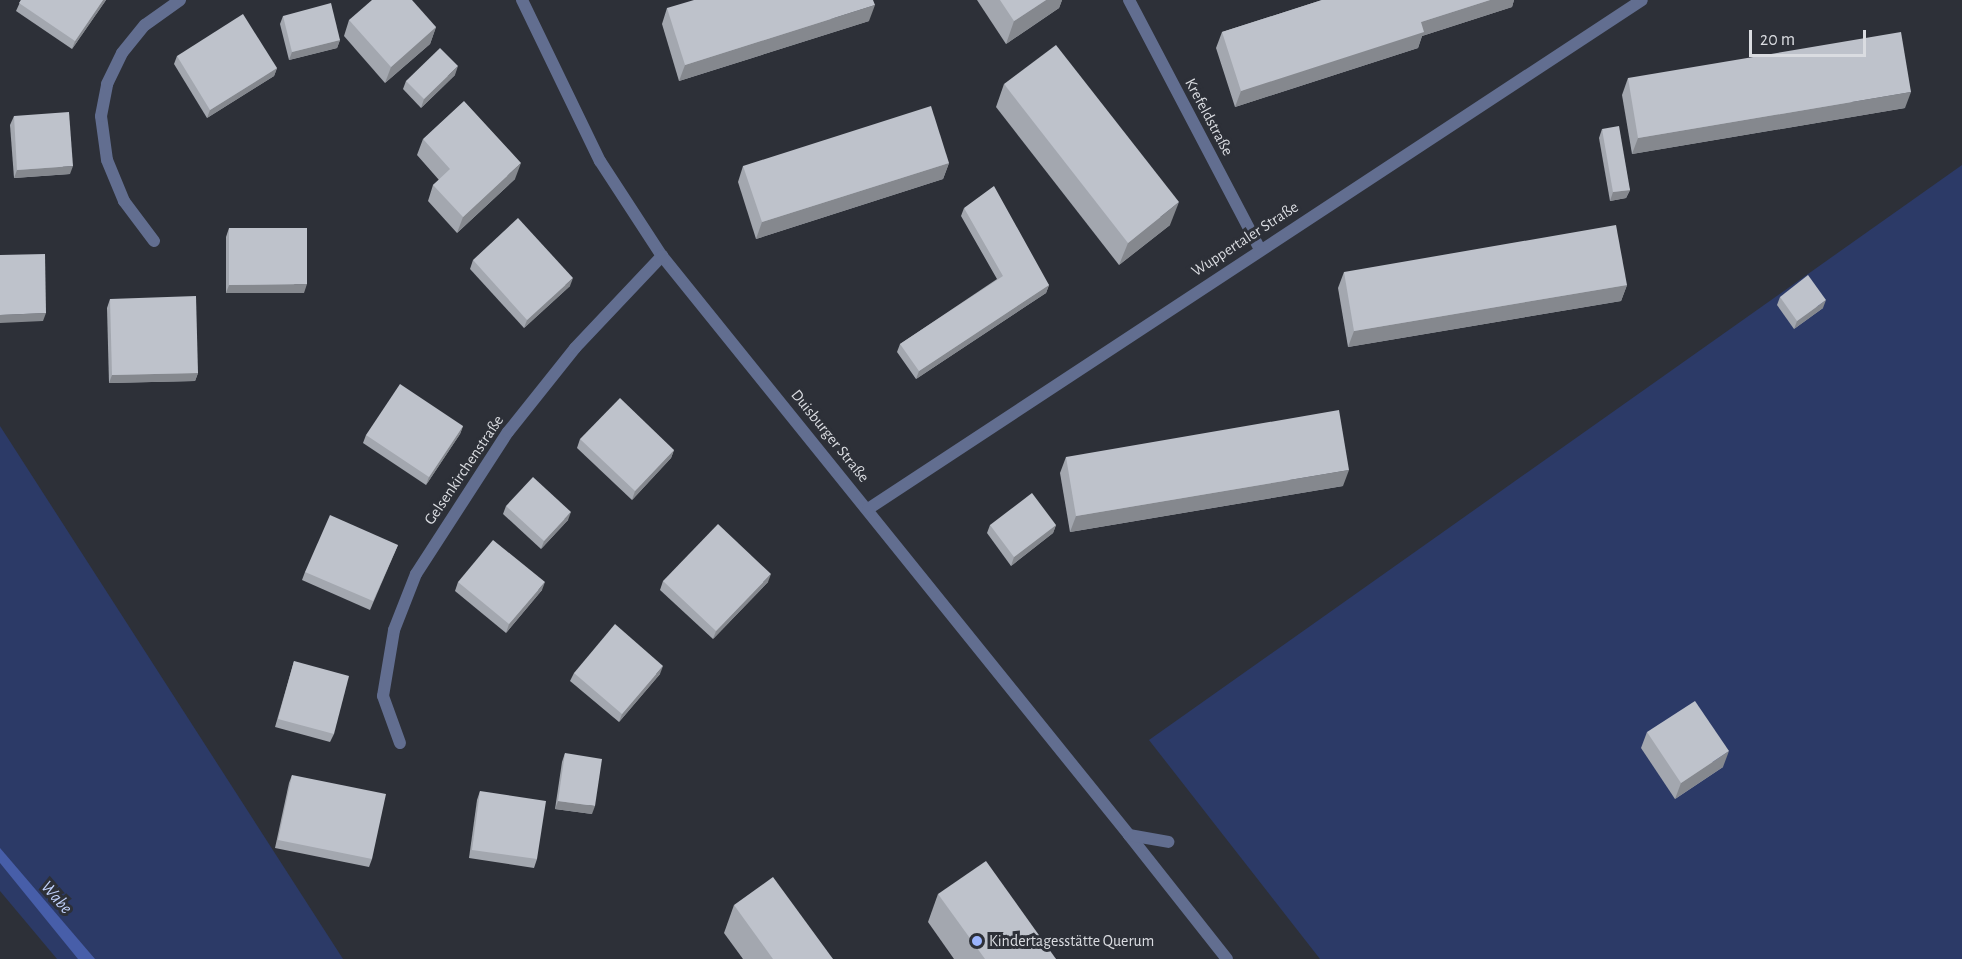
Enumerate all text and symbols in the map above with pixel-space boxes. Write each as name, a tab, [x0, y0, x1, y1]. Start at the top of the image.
scale bar	[1752, 18, 1869, 56]
text: 20 m	[1760, 31, 1795, 49]
street label: Krefeldstraße	[1181, 75, 1237, 159]
street label: Wuppertaler Straße	[1188, 197, 1302, 281]
street label: Duisburger Straße	[787, 386, 873, 486]
street label: Gelsenkirchenstraße	[420, 411, 508, 529]
water label: Wabe	[36, 877, 76, 919]
place label: Kindertagesstätte Querum	[989, 931, 1154, 951]
marker: Kindertagesstätte Querum	[970, 934, 984, 948]

